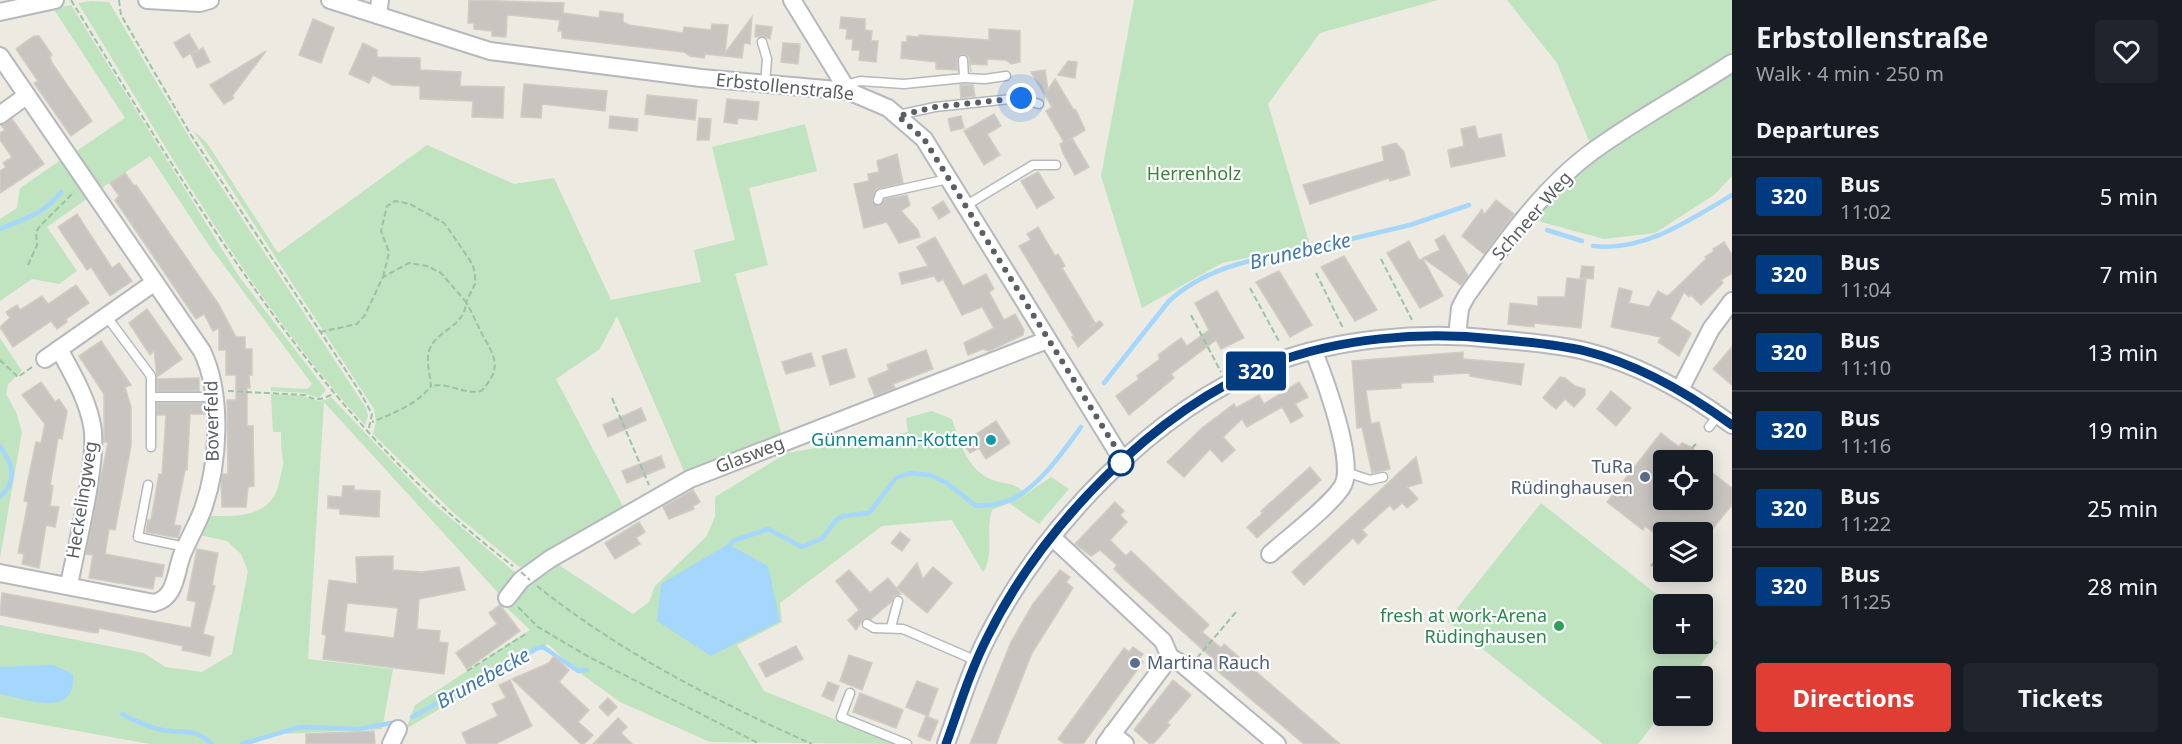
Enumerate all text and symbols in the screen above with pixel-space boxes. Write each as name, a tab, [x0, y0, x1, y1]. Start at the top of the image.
text: Erbstollenstraße	[1756, 18, 1989, 56]
button: heart	[2095, 20, 2158, 83]
text: Walk · 4 min · 250 m	[1756, 60, 1944, 87]
street label: Erbstollenstraße	[715, 67, 855, 105]
your location	[1006, 83, 1036, 113]
text: Departures	[1756, 114, 1880, 144]
park label: Herrenholz	[1147, 161, 1241, 185]
street label: Schneer Weg	[1486, 166, 1577, 265]
text: Bus	[1840, 168, 1880, 198]
text: 5 min	[2100, 181, 2158, 211]
text: 320	[1771, 182, 1807, 210]
text: 11:02	[1840, 198, 1891, 225]
water label: Brunebecke	[1247, 226, 1353, 275]
text: Bus	[1840, 246, 1880, 276]
text: 7 min	[2100, 259, 2158, 289]
text: 320	[1771, 260, 1807, 288]
text: 11:04	[1840, 276, 1891, 303]
text: Bus	[1840, 324, 1880, 354]
text: 13 min	[2087, 337, 2158, 367]
text: 320	[1771, 338, 1807, 366]
line badge: 320	[1222, 352, 1290, 391]
text: 11:10	[1840, 354, 1891, 381]
text: 320	[1238, 357, 1274, 385]
street label: Boverfeld	[198, 380, 224, 462]
text: Bus	[1840, 402, 1880, 432]
text: 19 min	[2087, 415, 2158, 445]
text: 320	[1771, 416, 1807, 444]
place label: Günnemann-Kotten	[811, 427, 979, 451]
street label: Glasweg	[712, 430, 787, 478]
text: 11:16	[1840, 432, 1891, 459]
marker: Günnemann-Kotten	[984, 433, 998, 447]
street label: Heckelingweg	[60, 439, 102, 560]
unlabelled marker	[1108, 450, 1134, 476]
map controls	[1653, 450, 1713, 726]
button: locate	[1653, 450, 1713, 510]
place label: TuRa Rüdinghausen	[1511, 454, 1633, 499]
marker: TuRa Rüdinghausen	[1638, 470, 1652, 484]
text: Bus	[1840, 480, 1880, 510]
text: 25 min	[2087, 493, 2158, 523]
text: 320	[1771, 494, 1807, 522]
text: 11:22	[1840, 510, 1891, 537]
button: layers	[1653, 522, 1713, 582]
text: Bus	[1840, 558, 1880, 588]
text: 28 min	[2087, 571, 2158, 601]
text: 320	[1771, 572, 1807, 600]
text: 11:25	[1840, 588, 1891, 615]
button: +	[1653, 594, 1713, 654]
place label: fresh at work-Arena Rüdinghausen	[1380, 603, 1547, 648]
marker: fresh at work-Arena Rüdinghausen	[1552, 619, 1566, 633]
water label: Brunebecke	[431, 641, 534, 714]
place label: Martina Rauch	[1147, 650, 1270, 674]
marker: Martina Rauch	[1128, 656, 1142, 670]
button: Directions	[1756, 663, 1951, 732]
button: Tickets	[1963, 663, 2158, 732]
button: −	[1653, 666, 1713, 726]

